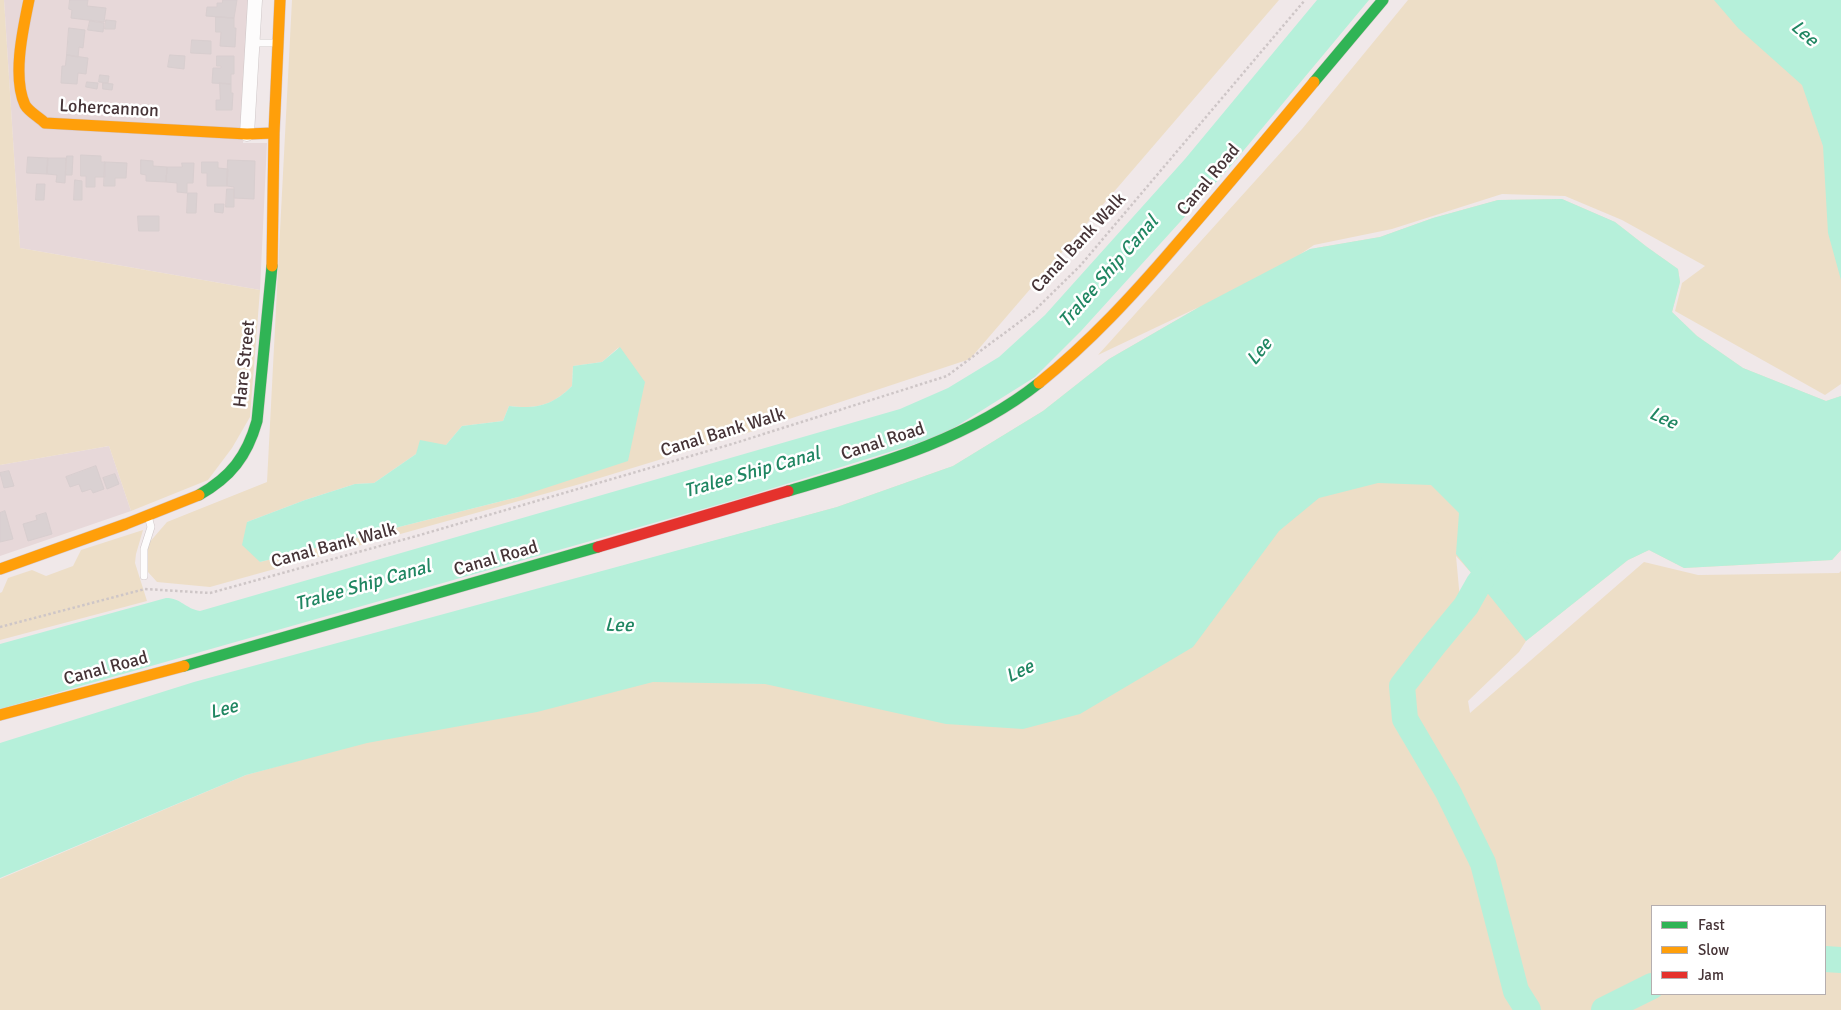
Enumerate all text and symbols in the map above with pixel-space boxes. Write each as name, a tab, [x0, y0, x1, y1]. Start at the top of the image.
water label: Lee	[1786, 16, 1822, 52]
street label: Lohercannon	[59, 96, 159, 122]
street label: Canal Road	[1173, 140, 1245, 220]
street label: Canal Bank Walk	[1027, 188, 1131, 298]
water label: Tralee Ship Canal	[1054, 212, 1164, 332]
street label: Hare Street	[230, 319, 260, 409]
water label: Lee	[1242, 334, 1278, 370]
water label: Lee	[1645, 403, 1681, 435]
street label: Canal Bank Walk	[658, 404, 788, 462]
street label: Canal Road	[838, 418, 928, 466]
water label: Tralee Ship Canal	[681, 443, 823, 503]
street label: Canal Bank Walk	[269, 519, 399, 573]
street label: Canal Road	[451, 537, 541, 581]
water label: Tralee Ship Canal	[292, 556, 434, 616]
water label: Lee	[605, 614, 633, 638]
street label: Canal Road	[61, 647, 151, 691]
water label: Lee	[1002, 656, 1038, 688]
water label: Lee	[207, 695, 241, 725]
legend	[1651, 905, 1826, 995]
text: Fast	[1698, 916, 1725, 934]
text: Slow	[1698, 941, 1729, 959]
text: Jam	[1698, 966, 1724, 984]

